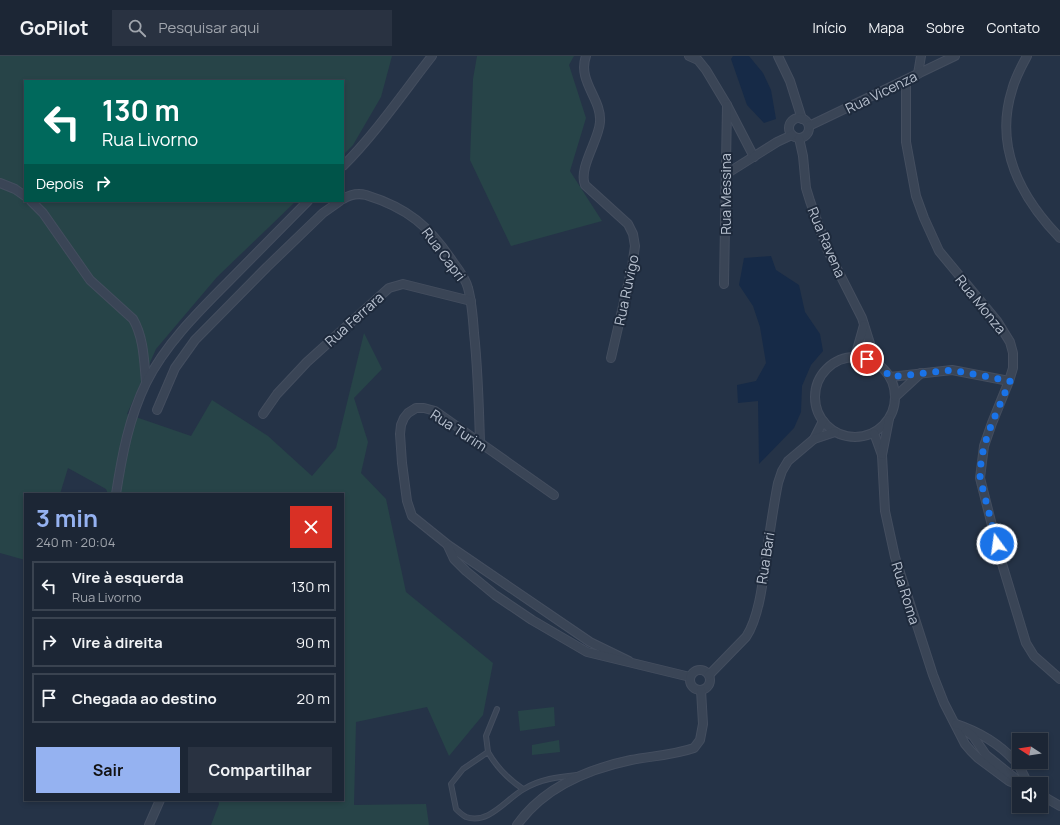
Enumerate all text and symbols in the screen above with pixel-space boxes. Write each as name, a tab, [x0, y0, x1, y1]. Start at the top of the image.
search box	[112, 10, 392, 46]
text: GoPilot	[20, 15, 88, 41]
icon: search	[126, 17, 148, 39]
text: Pesquisar aqui	[158, 17, 260, 38]
text: Início	[813, 18, 846, 37]
text: Mapa	[868, 18, 904, 37]
text: Sobre	[926, 18, 964, 37]
text: Contato	[986, 18, 1040, 37]
street label: Rua Vicenza	[842, 66, 920, 118]
text: 130 m	[102, 91, 180, 129]
icon: left	[36, 96, 88, 148]
text: Rua Livorno	[102, 127, 198, 151]
street label: Rua Messina	[716, 153, 735, 235]
icon: right	[92, 172, 114, 194]
text: Depois	[36, 173, 84, 194]
street label: Rua Ravena	[804, 204, 850, 280]
street label: Rua Capri	[418, 223, 470, 285]
street label: Rua Ruvigo	[609, 253, 643, 327]
street label: Rua Monza	[951, 270, 1011, 338]
street label: Rua Ferrara	[321, 288, 387, 350]
pin	[850, 342, 884, 376]
icon: arrive	[856, 348, 878, 370]
street label: Rua Turim	[427, 405, 491, 455]
text: 3 min	[36, 501, 98, 534]
button: close	[290, 506, 332, 548]
position arrow	[976, 523, 1018, 565]
street label: Rua Bari	[752, 531, 778, 585]
text: 240 m · 20:04	[36, 533, 115, 551]
street label: Rua Roma	[887, 559, 925, 627]
text: Vire à esquerda	[72, 567, 184, 588]
icon: left	[38, 575, 60, 597]
text: 130 m	[291, 576, 330, 597]
text: Rua Livorno	[72, 588, 142, 606]
icon: right	[38, 631, 60, 653]
text: Vire à direita	[72, 632, 163, 653]
text: 90 m	[296, 632, 330, 653]
icon: arrive	[38, 687, 60, 709]
text: Chegada ao destino	[72, 688, 217, 709]
text: 20 m	[297, 688, 330, 709]
north arrow	[1012, 733, 1048, 769]
map controls	[1012, 733, 1048, 813]
button: Sair	[36, 747, 180, 793]
button: Compartilhar	[188, 747, 332, 793]
button: sound	[1012, 777, 1048, 813]

